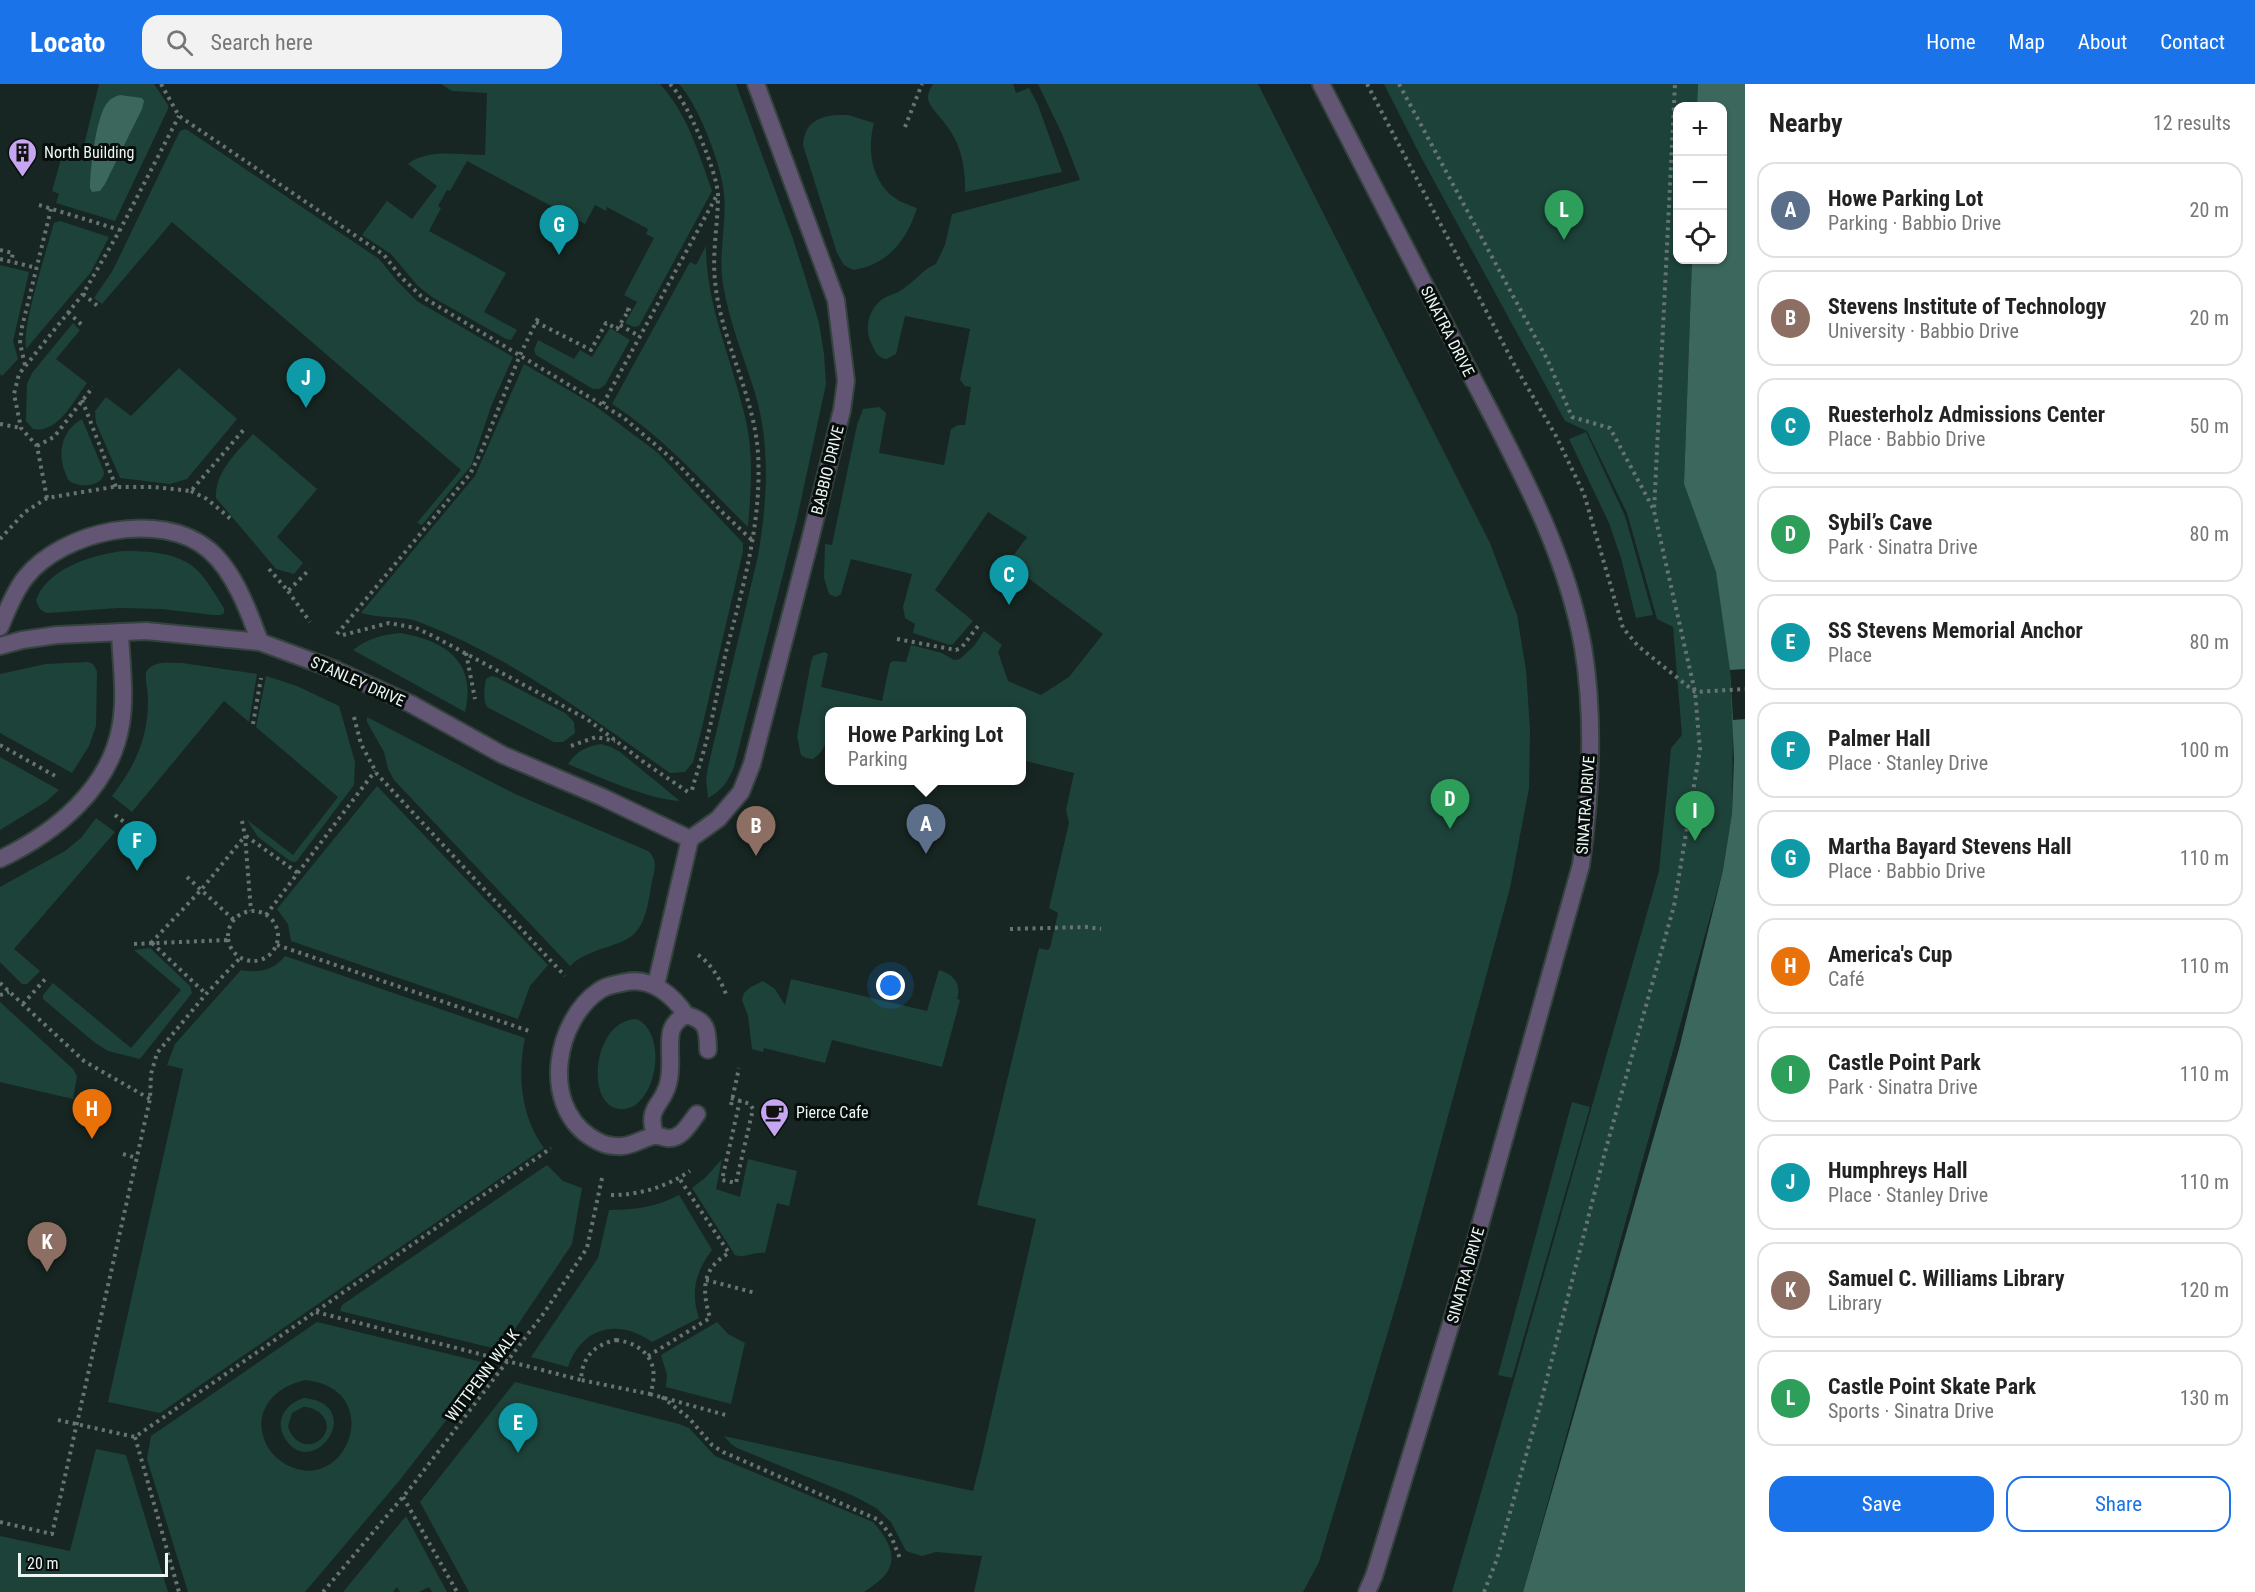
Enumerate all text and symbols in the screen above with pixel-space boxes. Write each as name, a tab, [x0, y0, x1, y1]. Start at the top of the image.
search box	[142, 15, 562, 69]
text: Locato	[30, 26, 106, 59]
icon: search	[163, 26, 196, 59]
text: Search here	[211, 30, 313, 55]
text: Home	[1926, 30, 1976, 54]
text: Map	[2009, 30, 2045, 54]
text: About	[2078, 30, 2127, 54]
text: Contact	[2160, 30, 2225, 54]
map controls	[1673, 102, 1727, 264]
button: +	[1673, 102, 1727, 156]
text: Nearby	[1769, 108, 1843, 138]
text: 12 results	[2153, 111, 2231, 135]
building icon: North Building	[7, 136, 39, 178]
place label: North Building	[44, 143, 134, 162]
button: −	[1673, 156, 1727, 210]
text: Howe Parking Lot	[1828, 186, 1983, 211]
pin: L	[1544, 190, 1584, 240]
text: A	[1785, 198, 1796, 222]
text: 20 m	[2190, 198, 2229, 222]
pin: G	[540, 206, 578, 255]
button: locate	[1673, 210, 1727, 264]
text: Parking · Babbio Drive	[1828, 211, 2001, 235]
street label: SINATRA DRIVE	[1417, 283, 1478, 380]
text: Stevens Institute of Technology	[1828, 294, 2106, 319]
text: B	[1785, 306, 1796, 330]
text: 20 m	[2190, 306, 2229, 330]
text: University · Babbio Drive	[1828, 319, 2019, 343]
pin: J	[286, 358, 326, 408]
text: Ruesterholz Admissions Center	[1828, 402, 2105, 427]
text: C	[1785, 414, 1796, 438]
text: 50 m	[2190, 414, 2229, 438]
street label: BABBIO DRIVE	[807, 423, 848, 517]
text: Place · Babbio Drive	[1828, 427, 1985, 451]
text: Sybil’s Cave	[1828, 510, 1932, 535]
text: D	[1785, 522, 1796, 546]
text: 80 m	[2190, 522, 2229, 546]
text: Park · Sinatra Drive	[1828, 535, 1978, 559]
pin: C	[990, 556, 1028, 605]
text: SS Stevens Memorial Anchor	[1828, 618, 2083, 643]
text: E	[1786, 630, 1795, 654]
text: 80 m	[2190, 630, 2229, 654]
text: Place	[1828, 643, 1872, 667]
street label: STANLEY DRIVE	[308, 652, 408, 711]
popup	[825, 707, 1026, 785]
text: Howe Parking Lot	[848, 722, 1003, 747]
text: Palmer Hall	[1828, 726, 1930, 751]
text: F	[1786, 738, 1795, 762]
text: 100 m	[2180, 738, 2229, 762]
text: Parking	[848, 747, 908, 771]
text: Place · Stanley Drive	[1828, 751, 1988, 775]
street label: SINATRA DRIVE	[1573, 755, 1598, 855]
pin: D	[1430, 780, 1470, 829]
pin: I	[1676, 792, 1714, 841]
pin: A	[906, 804, 946, 854]
pin: B	[736, 806, 776, 856]
pin: F	[118, 822, 156, 871]
text: Martha Bayard Stevens Hall	[1828, 834, 2072, 859]
text: G	[1785, 846, 1796, 870]
text: 110 m	[2180, 846, 2229, 870]
text: Place · Babbio Drive	[1828, 859, 1985, 883]
text: America's Cup	[1828, 942, 1952, 967]
text: H	[1784, 954, 1797, 978]
text: 110 m	[2180, 954, 2229, 978]
text: Café	[1828, 967, 1864, 991]
your location	[876, 971, 905, 1000]
text: Castle Point Park	[1828, 1050, 1981, 1075]
text: I	[1788, 1062, 1793, 1086]
text: 110 m	[2180, 1062, 2229, 1086]
text: Park · Sinatra Drive	[1828, 1075, 1978, 1099]
pin: H	[72, 1090, 112, 1139]
cafe icon: Pierce Cafe	[759, 1096, 791, 1138]
place label: Pierce Cafe	[796, 1103, 868, 1122]
text: Humphreys Hall	[1828, 1158, 1968, 1183]
text: J	[1786, 1170, 1795, 1194]
text: 110 m	[2180, 1170, 2229, 1194]
text: Place · Stanley Drive	[1828, 1183, 1988, 1207]
pin: K	[28, 1222, 66, 1272]
street label: SINATRA DRIVE	[1443, 1225, 1488, 1325]
text: Samuel C. Williams Library	[1828, 1266, 2064, 1291]
text: K	[1785, 1278, 1796, 1302]
text: 120 m	[2180, 1278, 2229, 1302]
text: Library	[1828, 1291, 1882, 1315]
street label: WITTPENN WALK	[441, 1325, 523, 1425]
text: Castle Point Skate Park	[1828, 1374, 2036, 1399]
text: L	[1786, 1386, 1795, 1410]
text: 130 m	[2180, 1386, 2229, 1410]
text: Sports · Sinatra Drive	[1828, 1399, 1994, 1423]
pin: E	[498, 1404, 538, 1453]
button: Save	[1769, 1476, 1994, 1532]
button: Share	[2006, 1476, 2231, 1532]
scale bar	[18, 1550, 168, 1578]
text: 20 m	[27, 1554, 59, 1573]

